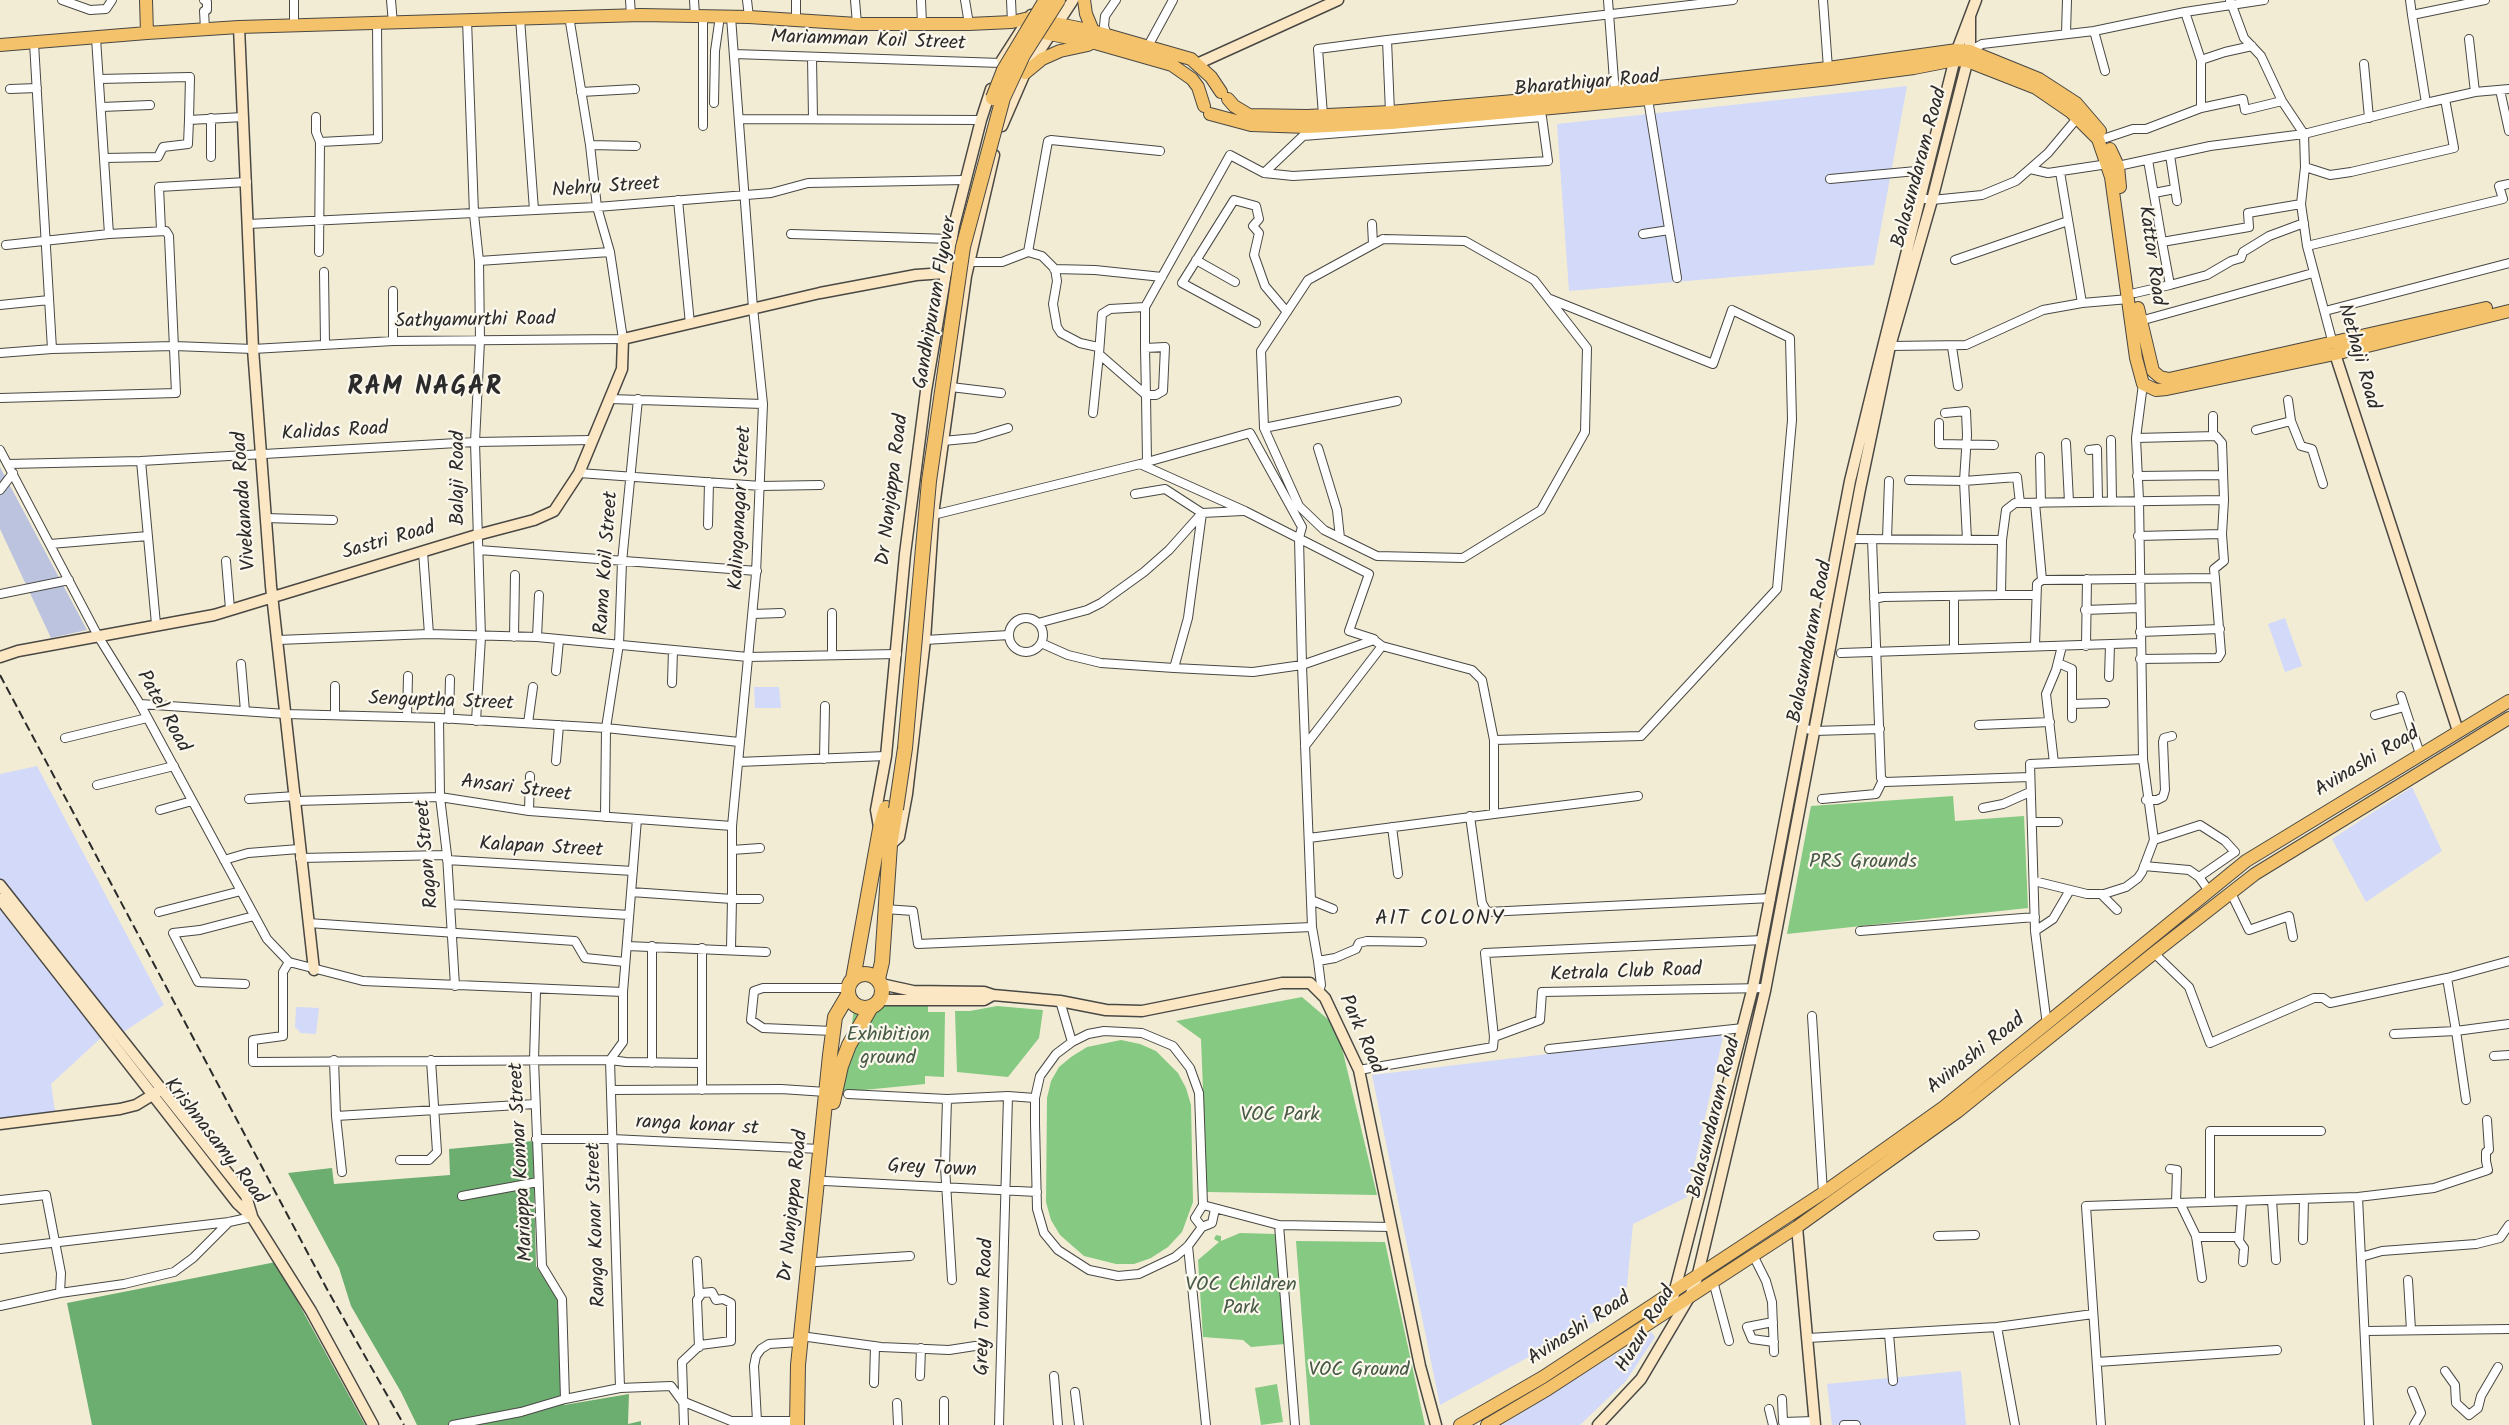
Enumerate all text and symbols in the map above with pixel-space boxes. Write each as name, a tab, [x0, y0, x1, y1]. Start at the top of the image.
street label: Mariamman Koil Street	[770, 27, 966, 57]
street label: Bharathiyar Road	[1513, 67, 1661, 103]
street label: Balasundaram Road	[1888, 85, 1954, 251]
street label: Nehru Street	[551, 173, 661, 205]
street label: Kattor Road	[2131, 205, 2169, 307]
street label: Gandhipuram Flyover	[910, 215, 964, 391]
street label: Nethaji Road	[2331, 302, 2383, 412]
street label: Sathyamurthi Road	[394, 309, 556, 335]
district label: RAM NAGAR	[347, 374, 503, 406]
street label: Dr Nanjappa Road	[873, 413, 915, 567]
street label: Kalidas Road	[281, 418, 389, 448]
street label: Kalinganagar Street	[726, 425, 758, 591]
street label: Vivekanada Road	[229, 431, 263, 571]
street label: Balaji Road	[448, 431, 472, 525]
street label: Rama Koil Street	[591, 491, 625, 635]
street label: Sastri Road	[340, 517, 438, 567]
street label: Balasundaram Road	[1785, 559, 1839, 725]
street label: Patel Road	[130, 667, 194, 757]
street label: Senguptha Street	[368, 688, 514, 718]
street label: Avinashi Road	[2311, 722, 2425, 804]
street label: Ansari Street	[460, 771, 572, 809]
street label: Ragan Street	[412, 798, 446, 910]
street label: Kalapan Street	[479, 834, 603, 864]
park label: PRS Grounds	[1809, 852, 1917, 876]
district label: AIT COLONY	[1375, 907, 1505, 933]
street label: Ketrala Club Road	[1550, 959, 1702, 989]
street label: Park Road	[1332, 992, 1388, 1078]
street label: Avinashi Road	[1923, 1009, 2031, 1101]
park label: Exhibition ground	[846, 1025, 930, 1072]
street label: Balasundaram Road	[1684, 1035, 1748, 1201]
street label: Mariappa Konnar Street	[506, 1062, 540, 1262]
street label: Krishnasamy Road	[157, 1074, 271, 1210]
park label: VOC Park	[1240, 1105, 1320, 1129]
street label: ranga konar st	[635, 1112, 759, 1142]
street label: Dr Nanjappa Road	[775, 1129, 815, 1283]
street label: Ranga Konar Street	[583, 1142, 613, 1308]
street label: Grey Town	[887, 1156, 977, 1184]
street label: Grey Town Road	[972, 1238, 1000, 1376]
park label: VOC Children Park	[1185, 1275, 1297, 1322]
street label: Huzur Road	[1612, 1283, 1682, 1377]
street label: Avinashi Road	[1524, 1288, 1636, 1372]
park label: VOC Ground	[1308, 1360, 1410, 1384]

